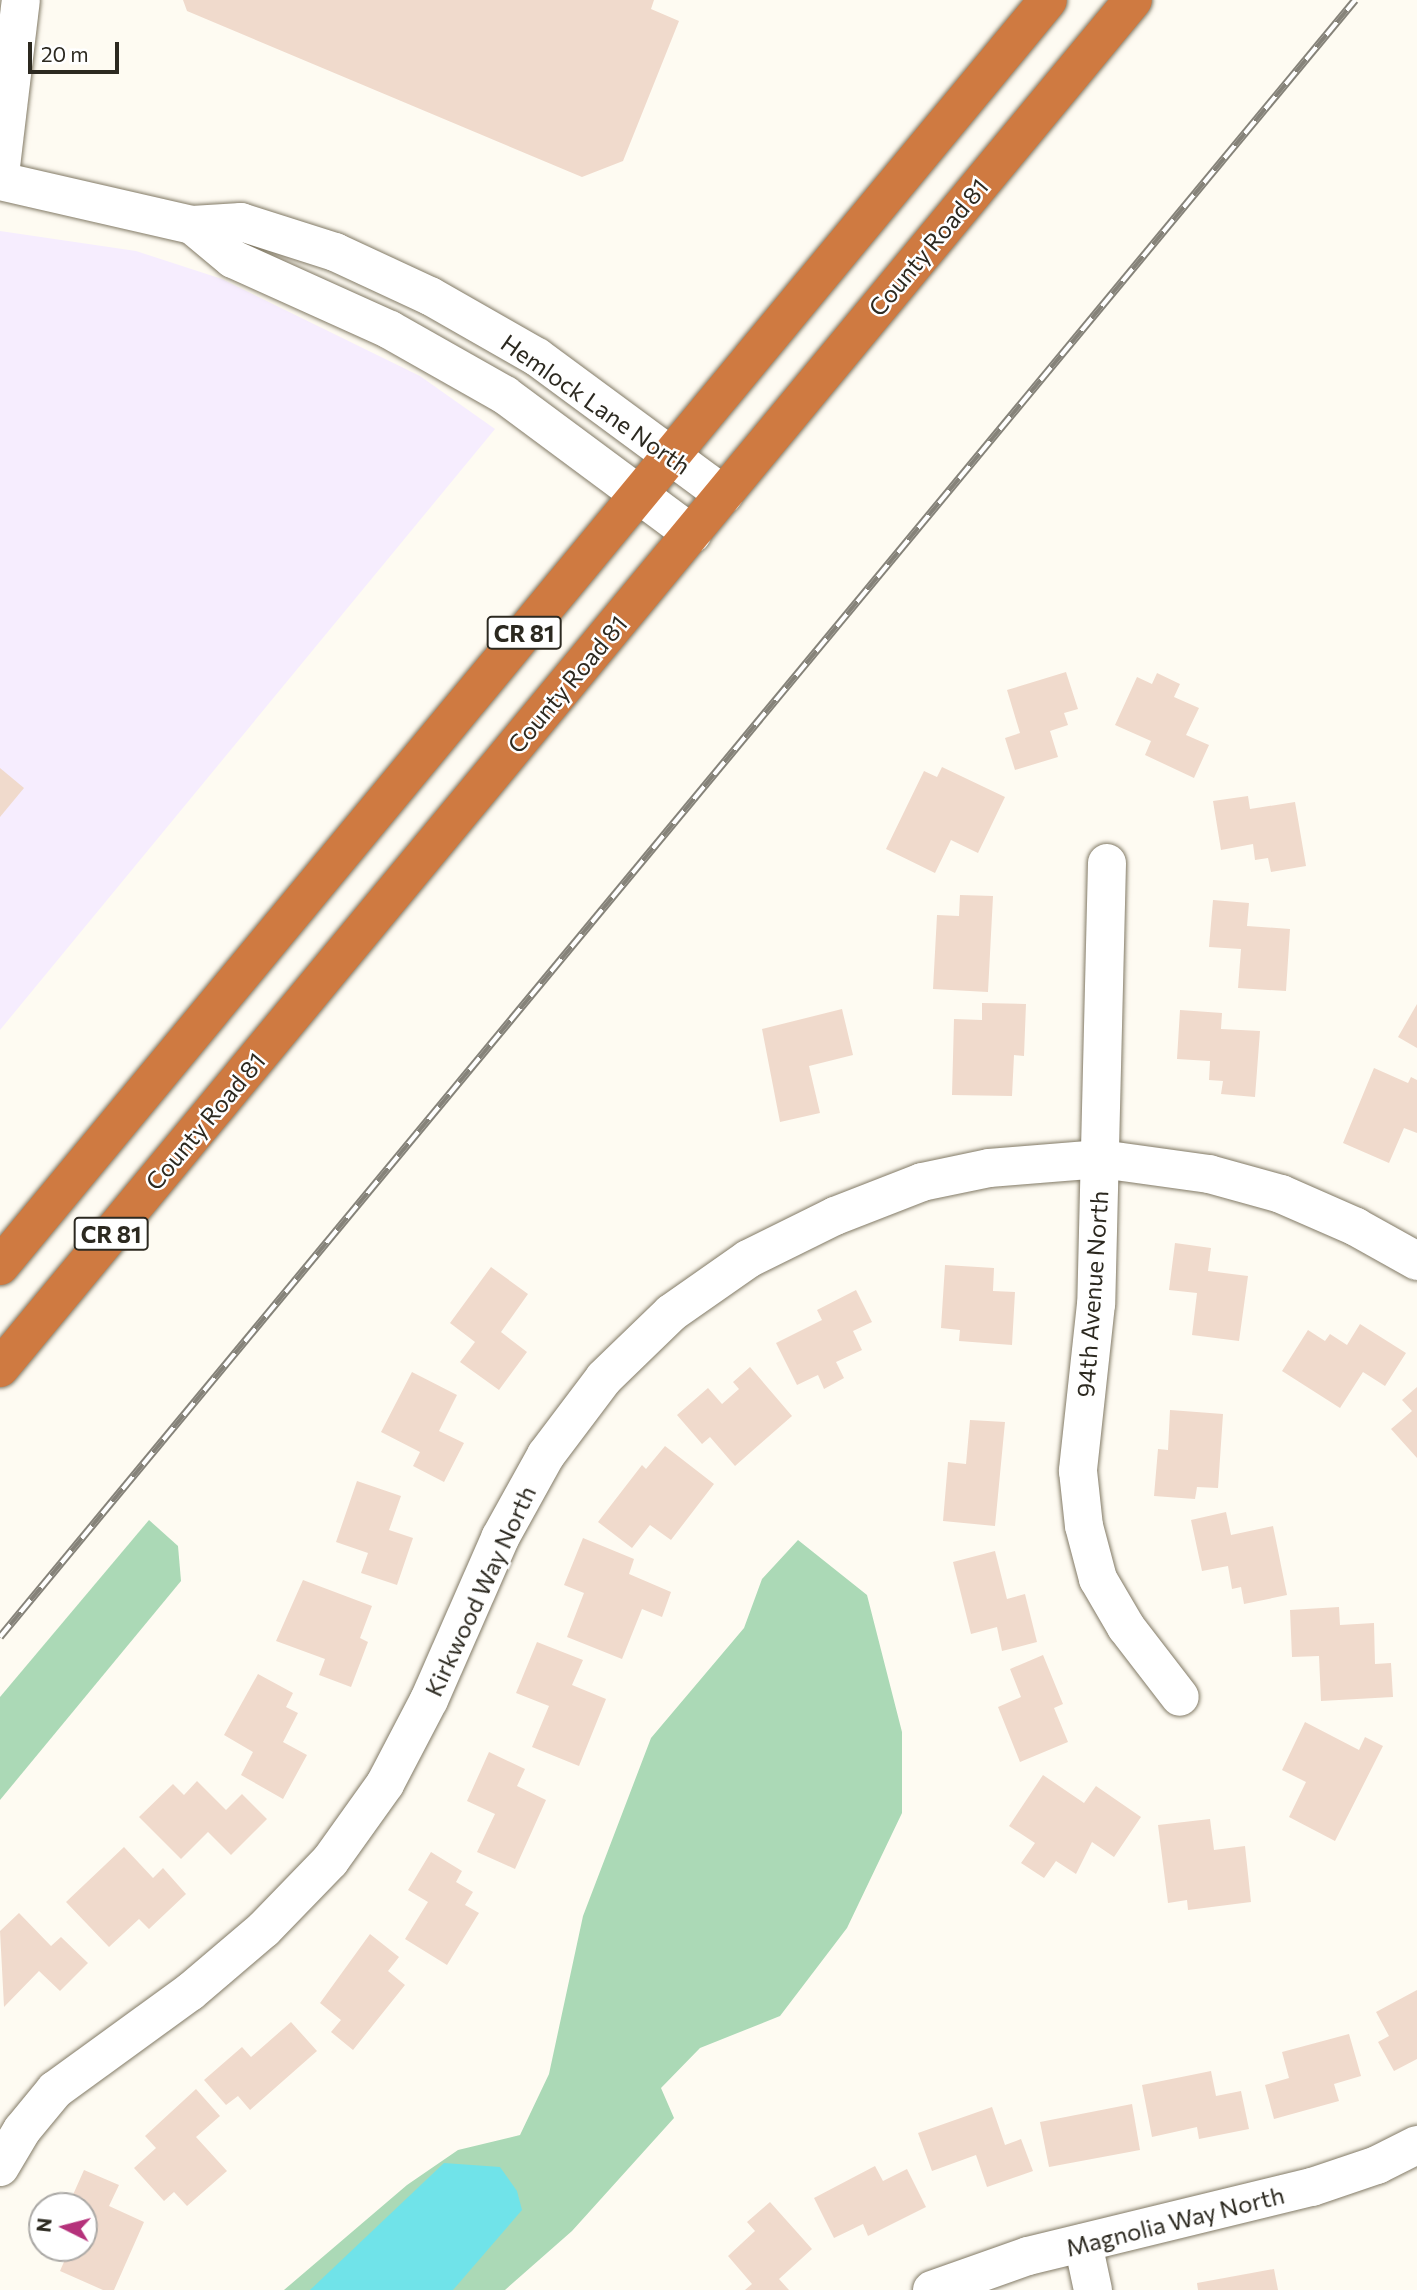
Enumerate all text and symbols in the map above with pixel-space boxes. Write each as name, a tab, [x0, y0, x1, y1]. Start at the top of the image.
scale bar	[32, 28, 122, 72]
text: 20 m	[41, 41, 89, 66]
street label: County Road 81	[862, 173, 994, 321]
street label: Hemlock Lane North	[496, 328, 696, 480]
street label: County Road 81	[501, 610, 633, 758]
road number: CR 81	[486, 614, 562, 652]
street label: County Road 81	[139, 1047, 271, 1195]
street label: 94th Avenue North	[1070, 1190, 1114, 1398]
road number: CR 81	[72, 1214, 150, 1254]
street label: Kirkwood Way North	[419, 1481, 541, 1701]
street label: Magnolia Way North	[1063, 2180, 1287, 2262]
north arrow	[28, 2192, 98, 2262]
text: N	[31, 2217, 56, 2233]

